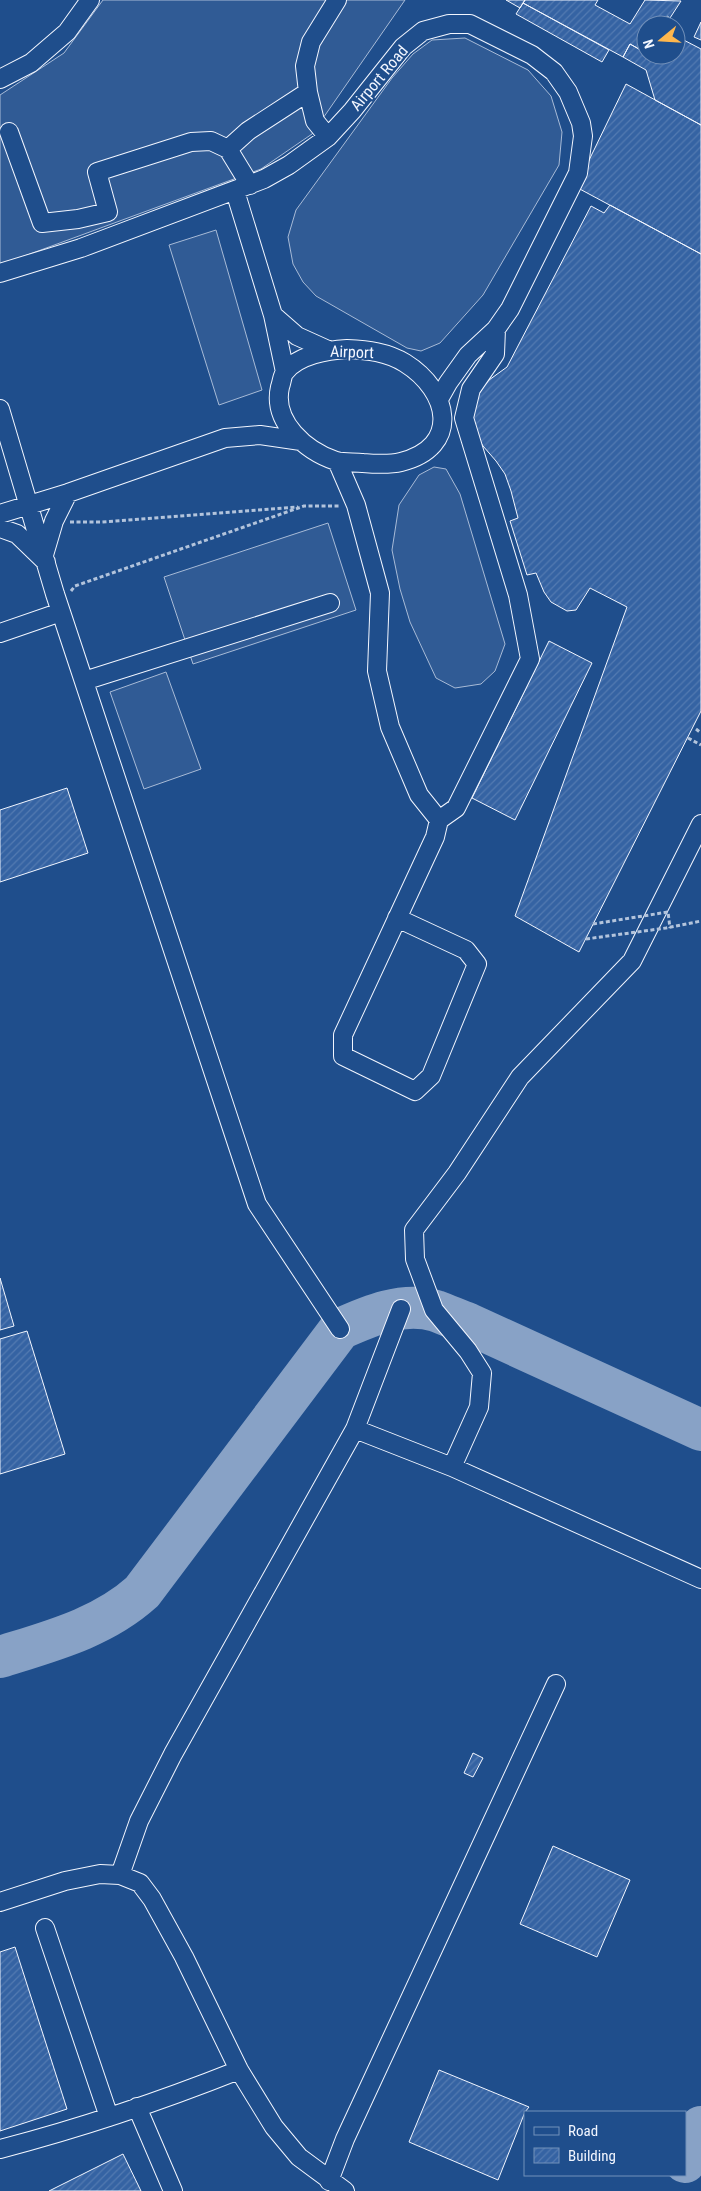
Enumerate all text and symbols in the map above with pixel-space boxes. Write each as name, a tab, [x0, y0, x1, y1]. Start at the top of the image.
north arrow	[636, 15, 686, 65]
text: N	[640, 37, 658, 51]
street label: Airport Road	[346, 41, 412, 115]
street label: Airport	[330, 342, 374, 362]
legend	[524, 2111, 686, 2176]
text: Road	[568, 2122, 598, 2140]
text: Building	[568, 2147, 616, 2165]

